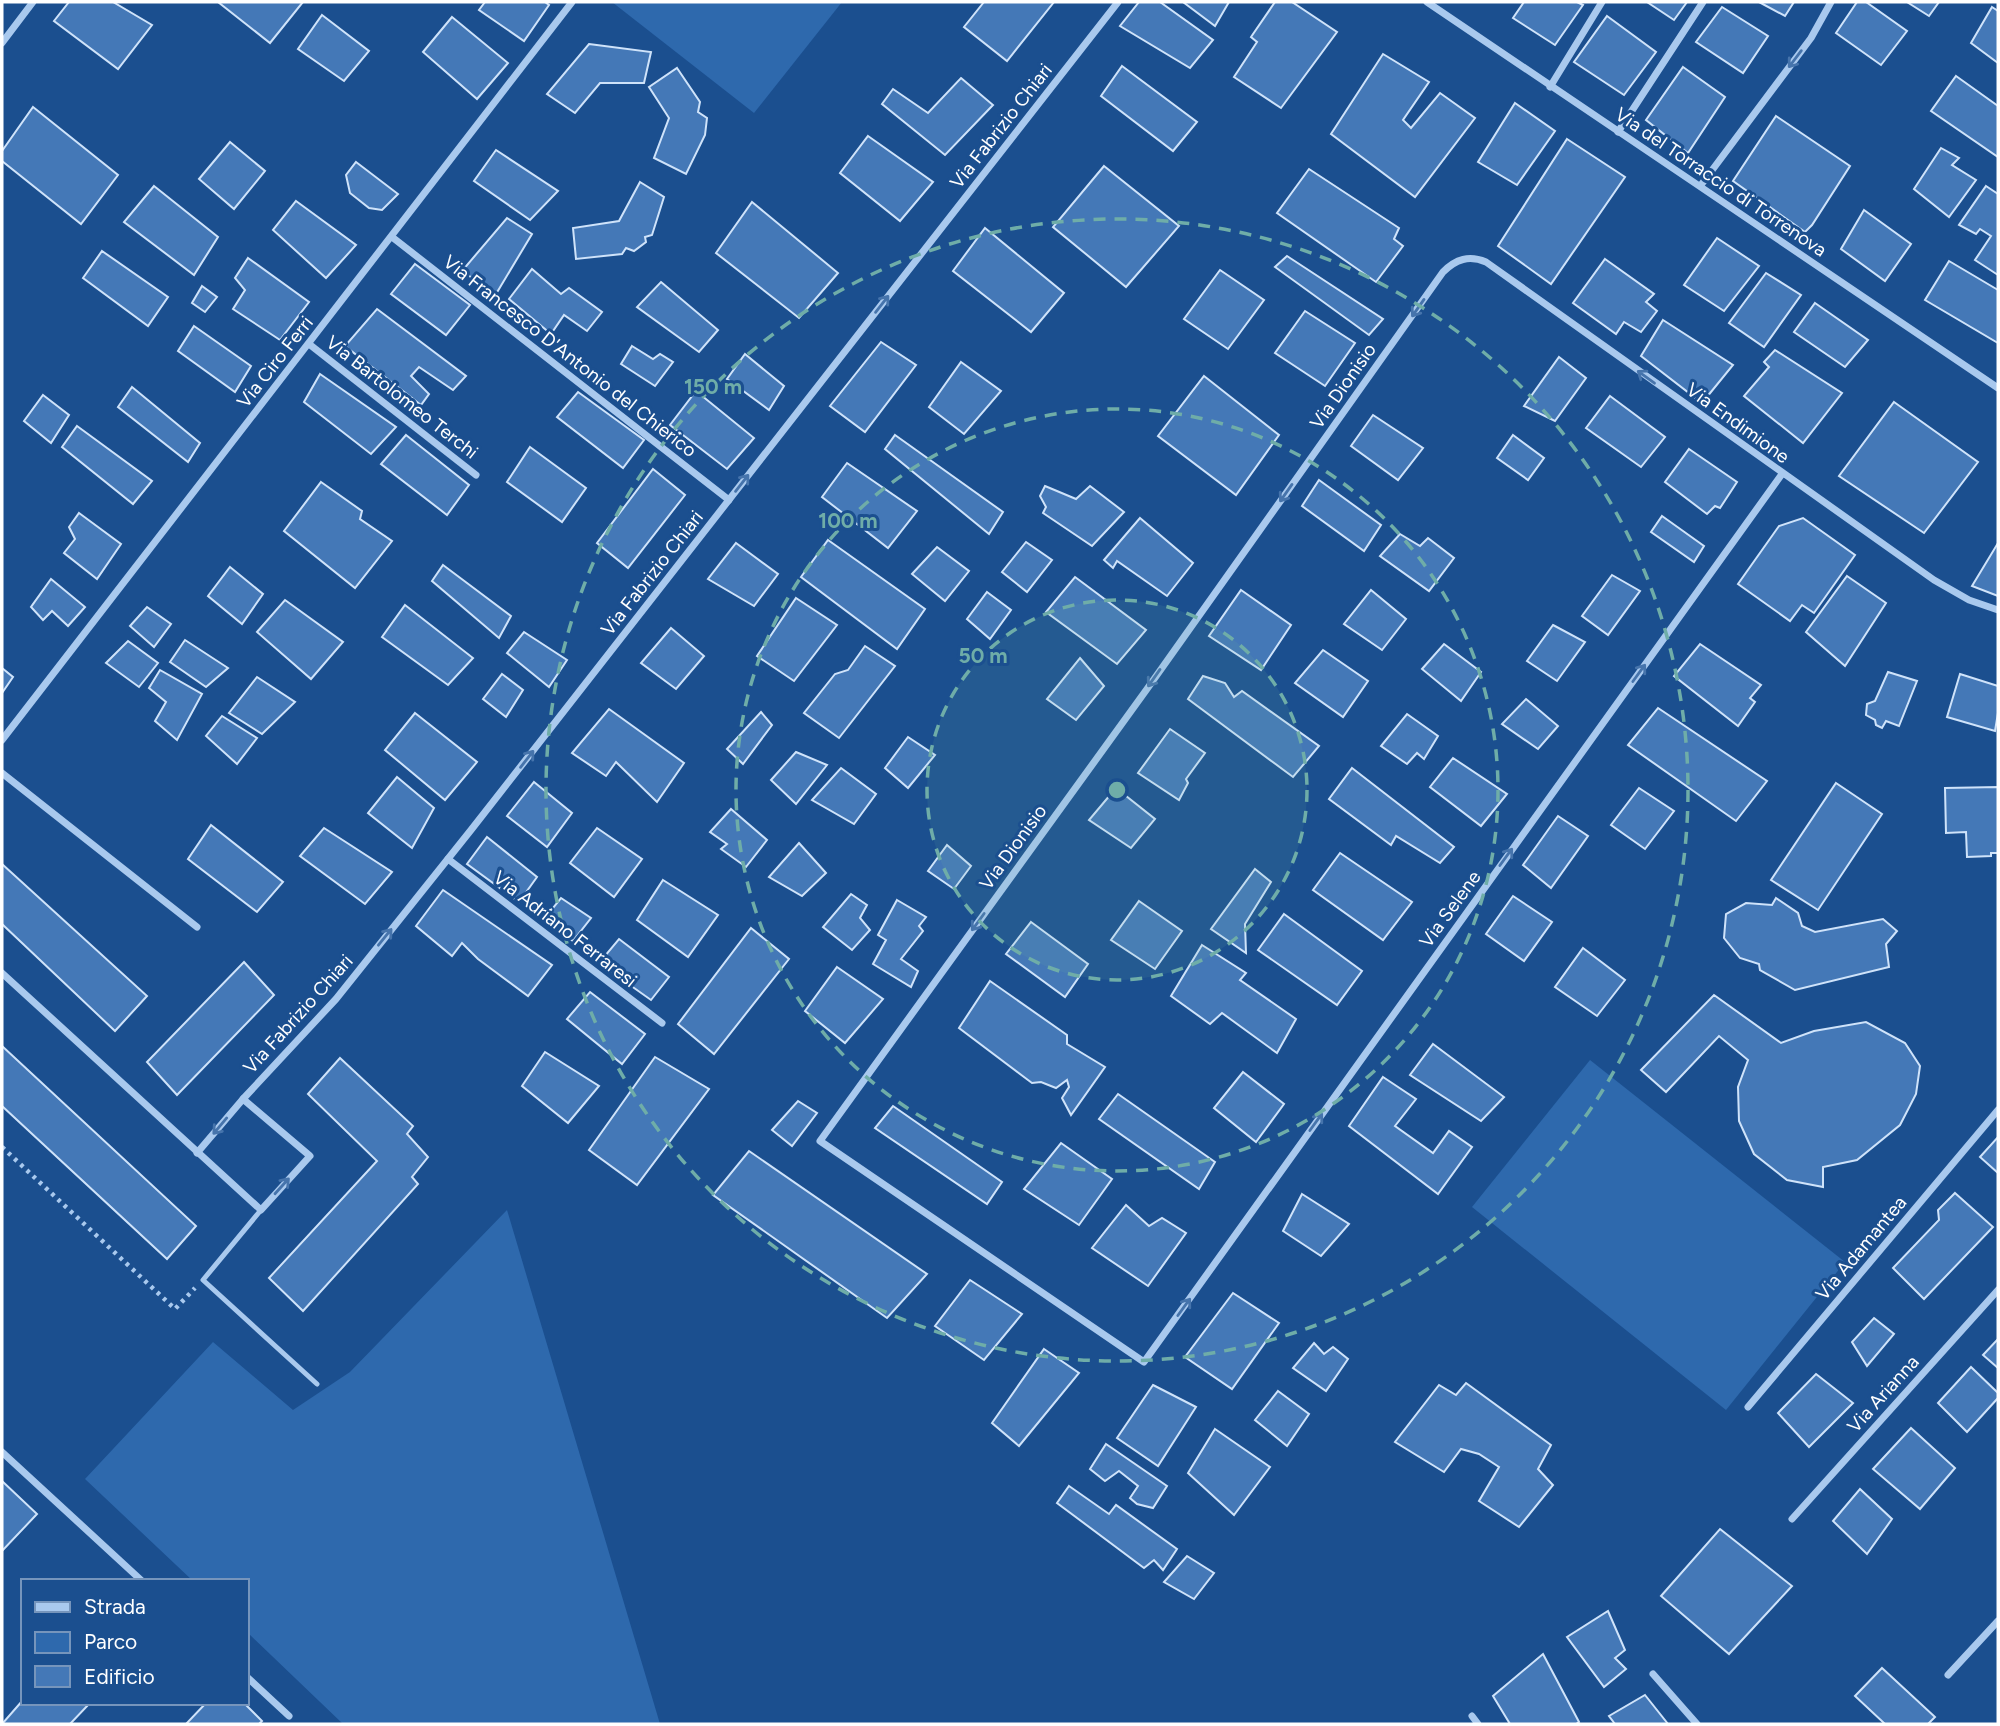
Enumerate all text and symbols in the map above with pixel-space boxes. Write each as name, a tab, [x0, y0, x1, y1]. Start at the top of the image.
one-way arrow	[1787, 50, 1802, 68]
street label: Via Fabrizio Chiari	[945, 59, 1057, 193]
street label: Via del Torraccio di Torrenova	[1611, 102, 1831, 262]
street label: Via Francesco D'Antonio del Chierico	[439, 250, 701, 462]
one-way arrow	[875, 295, 890, 314]
one-way arrow	[1411, 298, 1425, 317]
street label: Via Ciro Ferri	[232, 312, 318, 412]
street label: Via Bartolomeo Terchi	[321, 330, 483, 464]
street label: Via Dionisio	[1305, 339, 1381, 433]
one-way arrow	[1637, 370, 1656, 385]
text: 150 m	[684, 374, 742, 399]
street label: Via Endimione	[1682, 378, 1794, 468]
one-way arrow	[735, 474, 750, 493]
one-way arrow	[1279, 483, 1293, 502]
street label: Via Fabrizio Chiari	[596, 506, 708, 640]
text: 100 m	[818, 508, 878, 533]
text: 50 m	[958, 643, 1008, 668]
one-way arrow	[1632, 664, 1646, 683]
one-way arrow	[1147, 668, 1162, 687]
one-way arrow	[519, 750, 534, 768]
centre of rings	[1105, 778, 1129, 802]
street label: Via Dionisio	[974, 800, 1052, 894]
one-way arrow	[1499, 848, 1513, 867]
street label: Via Adriano Ferraresi	[489, 866, 641, 992]
street label: Via Selene	[1414, 866, 1486, 952]
one-way arrow	[971, 912, 985, 931]
one-way arrow	[378, 929, 393, 947]
street label: Via Fabrizio Chiari	[238, 950, 358, 1078]
one-way arrow	[1309, 1113, 1323, 1132]
one-way arrow	[212, 1116, 228, 1134]
one-way arrow	[274, 1178, 291, 1195]
street label: Via Adamantea	[1811, 1191, 1911, 1305]
one-way arrow	[1176, 1298, 1191, 1316]
street label: Via Arianna	[1842, 1351, 1924, 1437]
legend	[21, 1579, 248, 1705]
text: Strada	[84, 1594, 146, 1619]
text: Parco	[84, 1629, 137, 1654]
text: Edificio	[84, 1664, 155, 1689]

